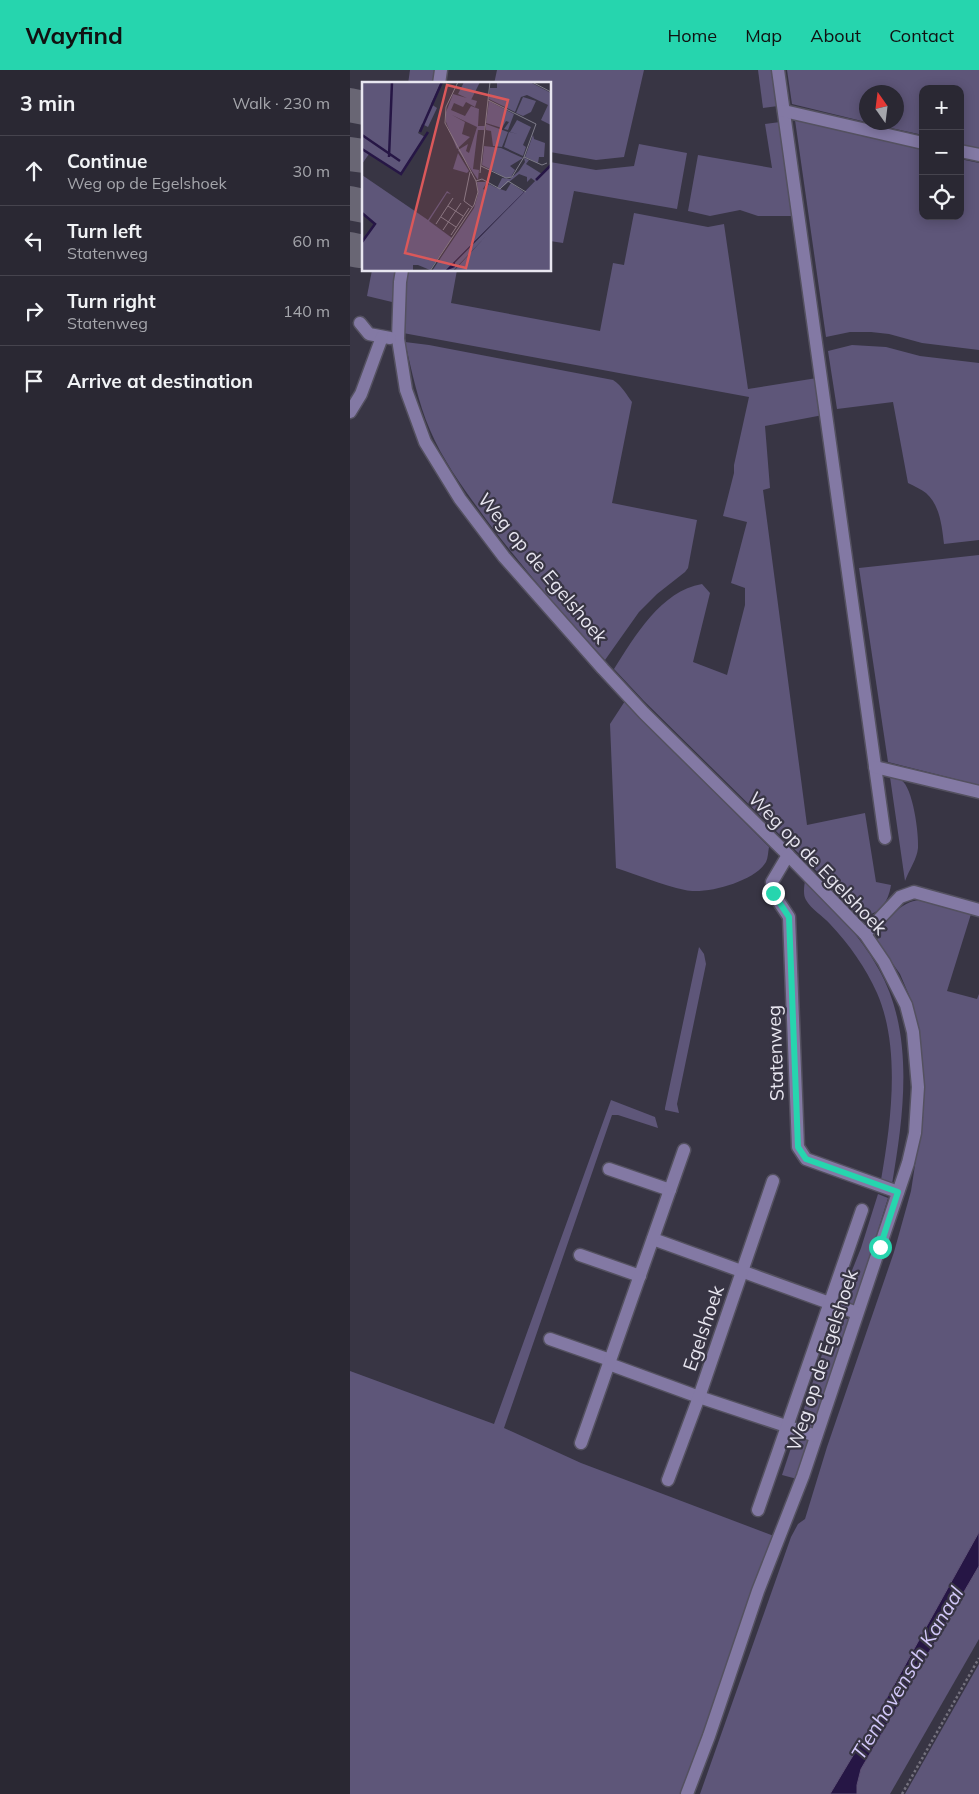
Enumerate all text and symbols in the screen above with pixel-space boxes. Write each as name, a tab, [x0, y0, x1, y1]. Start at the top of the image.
text: Wayfind	[25, 20, 123, 50]
text: Home	[667, 24, 717, 47]
text: Map	[745, 24, 782, 47]
text: About	[810, 24, 861, 47]
text: Contact	[889, 24, 954, 47]
inset map	[362, 82, 551, 271]
north arrow	[859, 85, 904, 130]
map controls	[919, 85, 964, 220]
button: +	[919, 85, 964, 130]
text: 3 min	[20, 90, 75, 116]
text: Walk · 230 m	[232, 93, 330, 113]
button: −	[919, 130, 964, 175]
text: Continue	[67, 149, 147, 173]
icon: ahead	[20, 157, 48, 185]
text: 30 m	[293, 161, 330, 181]
text: Weg op de Egelshoek	[67, 173, 227, 193]
button: locate	[919, 175, 964, 220]
text: Turn left	[67, 219, 142, 243]
icon: left	[20, 227, 48, 255]
text: 60 m	[293, 231, 330, 251]
text: Statenweg	[67, 243, 148, 263]
text: Turn right	[67, 289, 156, 313]
icon: right	[20, 297, 48, 325]
text: 140 m	[283, 301, 330, 321]
text: Statenweg	[67, 313, 148, 333]
icon: arrive	[20, 367, 48, 395]
text: Arrive at destination	[67, 369, 253, 393]
street label: Weg op de Egelshoek	[473, 488, 613, 648]
street label: Weg op de Egelshoek	[744, 786, 893, 940]
route end	[762, 882, 785, 905]
street label: Statenweg	[761, 1005, 789, 1101]
route start	[869, 1236, 892, 1259]
street label: Weg op de Egelshoek	[781, 1266, 863, 1454]
street label: Egelshoek	[677, 1282, 729, 1374]
water label: Tienhovensch Kanaal	[845, 1582, 969, 1764]

